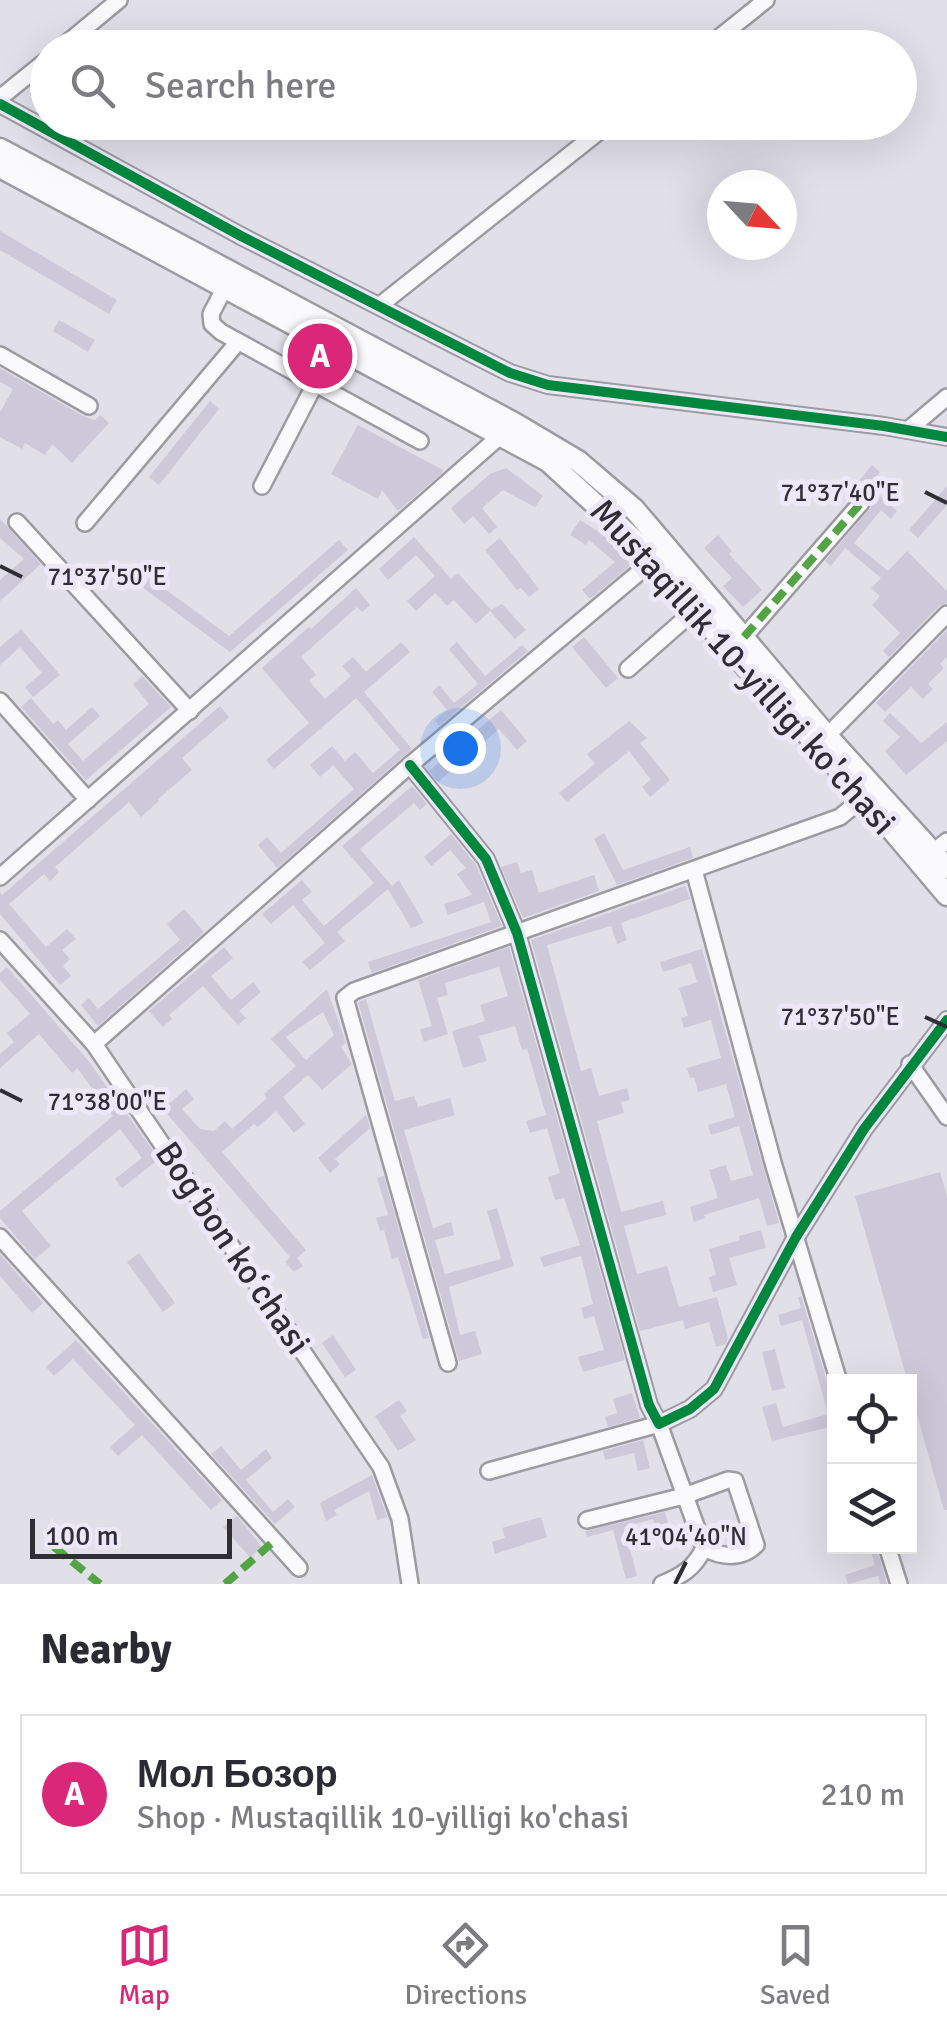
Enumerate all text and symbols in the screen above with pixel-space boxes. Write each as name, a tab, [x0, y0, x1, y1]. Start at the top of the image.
search box	[30, 30, 917, 140]
icon: search	[65, 58, 120, 113]
text: Search here	[145, 62, 337, 109]
north arrow	[707, 170, 797, 260]
pin: A	[288, 318, 352, 394]
text: 71°37'40"E	[780, 477, 900, 508]
street label: Mustaqillik 10-yilligi ko'chasi	[581, 490, 905, 844]
text: 71°37'50"E	[47, 561, 167, 592]
your location	[435, 723, 486, 774]
text: 71°37'50"E	[780, 1001, 900, 1032]
text: 71°38'00"E	[47, 1086, 167, 1117]
street label: Bogʻbon koʻchasi	[146, 1133, 320, 1363]
map controls	[827, 1374, 917, 1554]
button: locate	[827, 1374, 917, 1464]
button: layers	[827, 1464, 917, 1554]
scale bar	[30, 1514, 232, 1558]
text: 100 m	[45, 1519, 119, 1553]
text: 41°04'40"N	[625, 1521, 747, 1552]
text: Nearby	[40, 1624, 172, 1675]
text: Мол Бозор	[137, 1751, 338, 1798]
text: A	[64, 1775, 85, 1814]
text: 210 m	[821, 1775, 905, 1814]
text: Shop · Mustaqillik 10-yilligi ko'chasi	[137, 1798, 629, 1837]
tab: Map	[117, 1918, 172, 2012]
tab: Directions	[405, 1918, 527, 2012]
tab: Saved	[760, 1918, 830, 2012]

